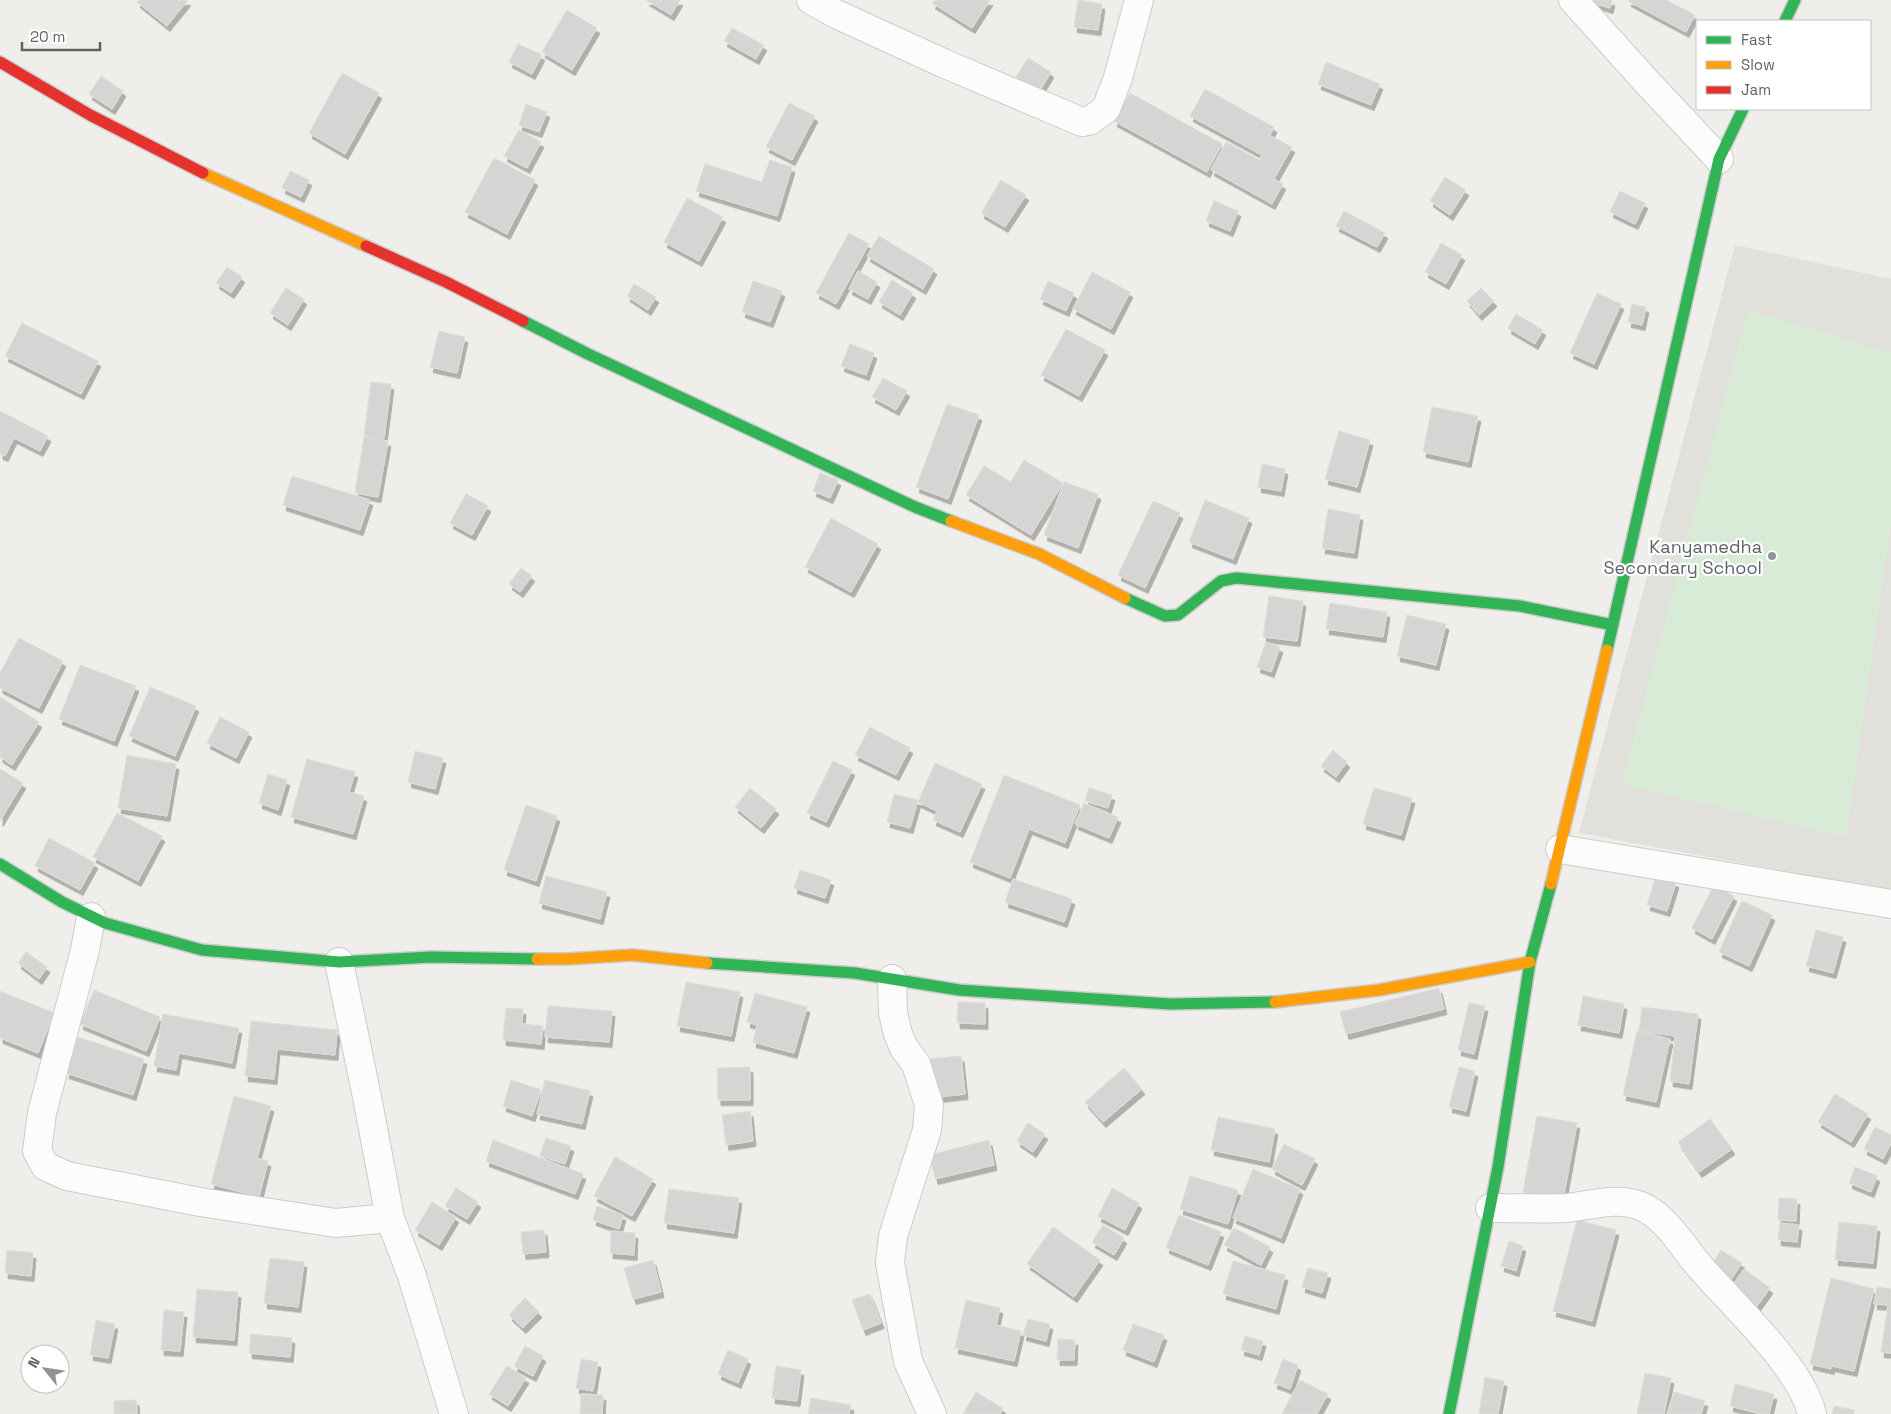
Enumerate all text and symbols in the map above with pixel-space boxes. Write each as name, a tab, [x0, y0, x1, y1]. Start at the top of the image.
scale bar	[22, 20, 100, 52]
legend	[1696, 20, 1871, 110]
text: 20 m	[30, 27, 65, 46]
text: Fast	[1741, 30, 1772, 49]
text: Slow	[1741, 55, 1775, 74]
text: Jam	[1741, 80, 1771, 99]
place label: Kanyamedha Secondary School	[1604, 535, 1762, 579]
marker: Kanyamedha Secondary School	[1766, 550, 1778, 562]
north arrow	[20, 1344, 70, 1394]
text: N	[24, 1354, 44, 1371]

